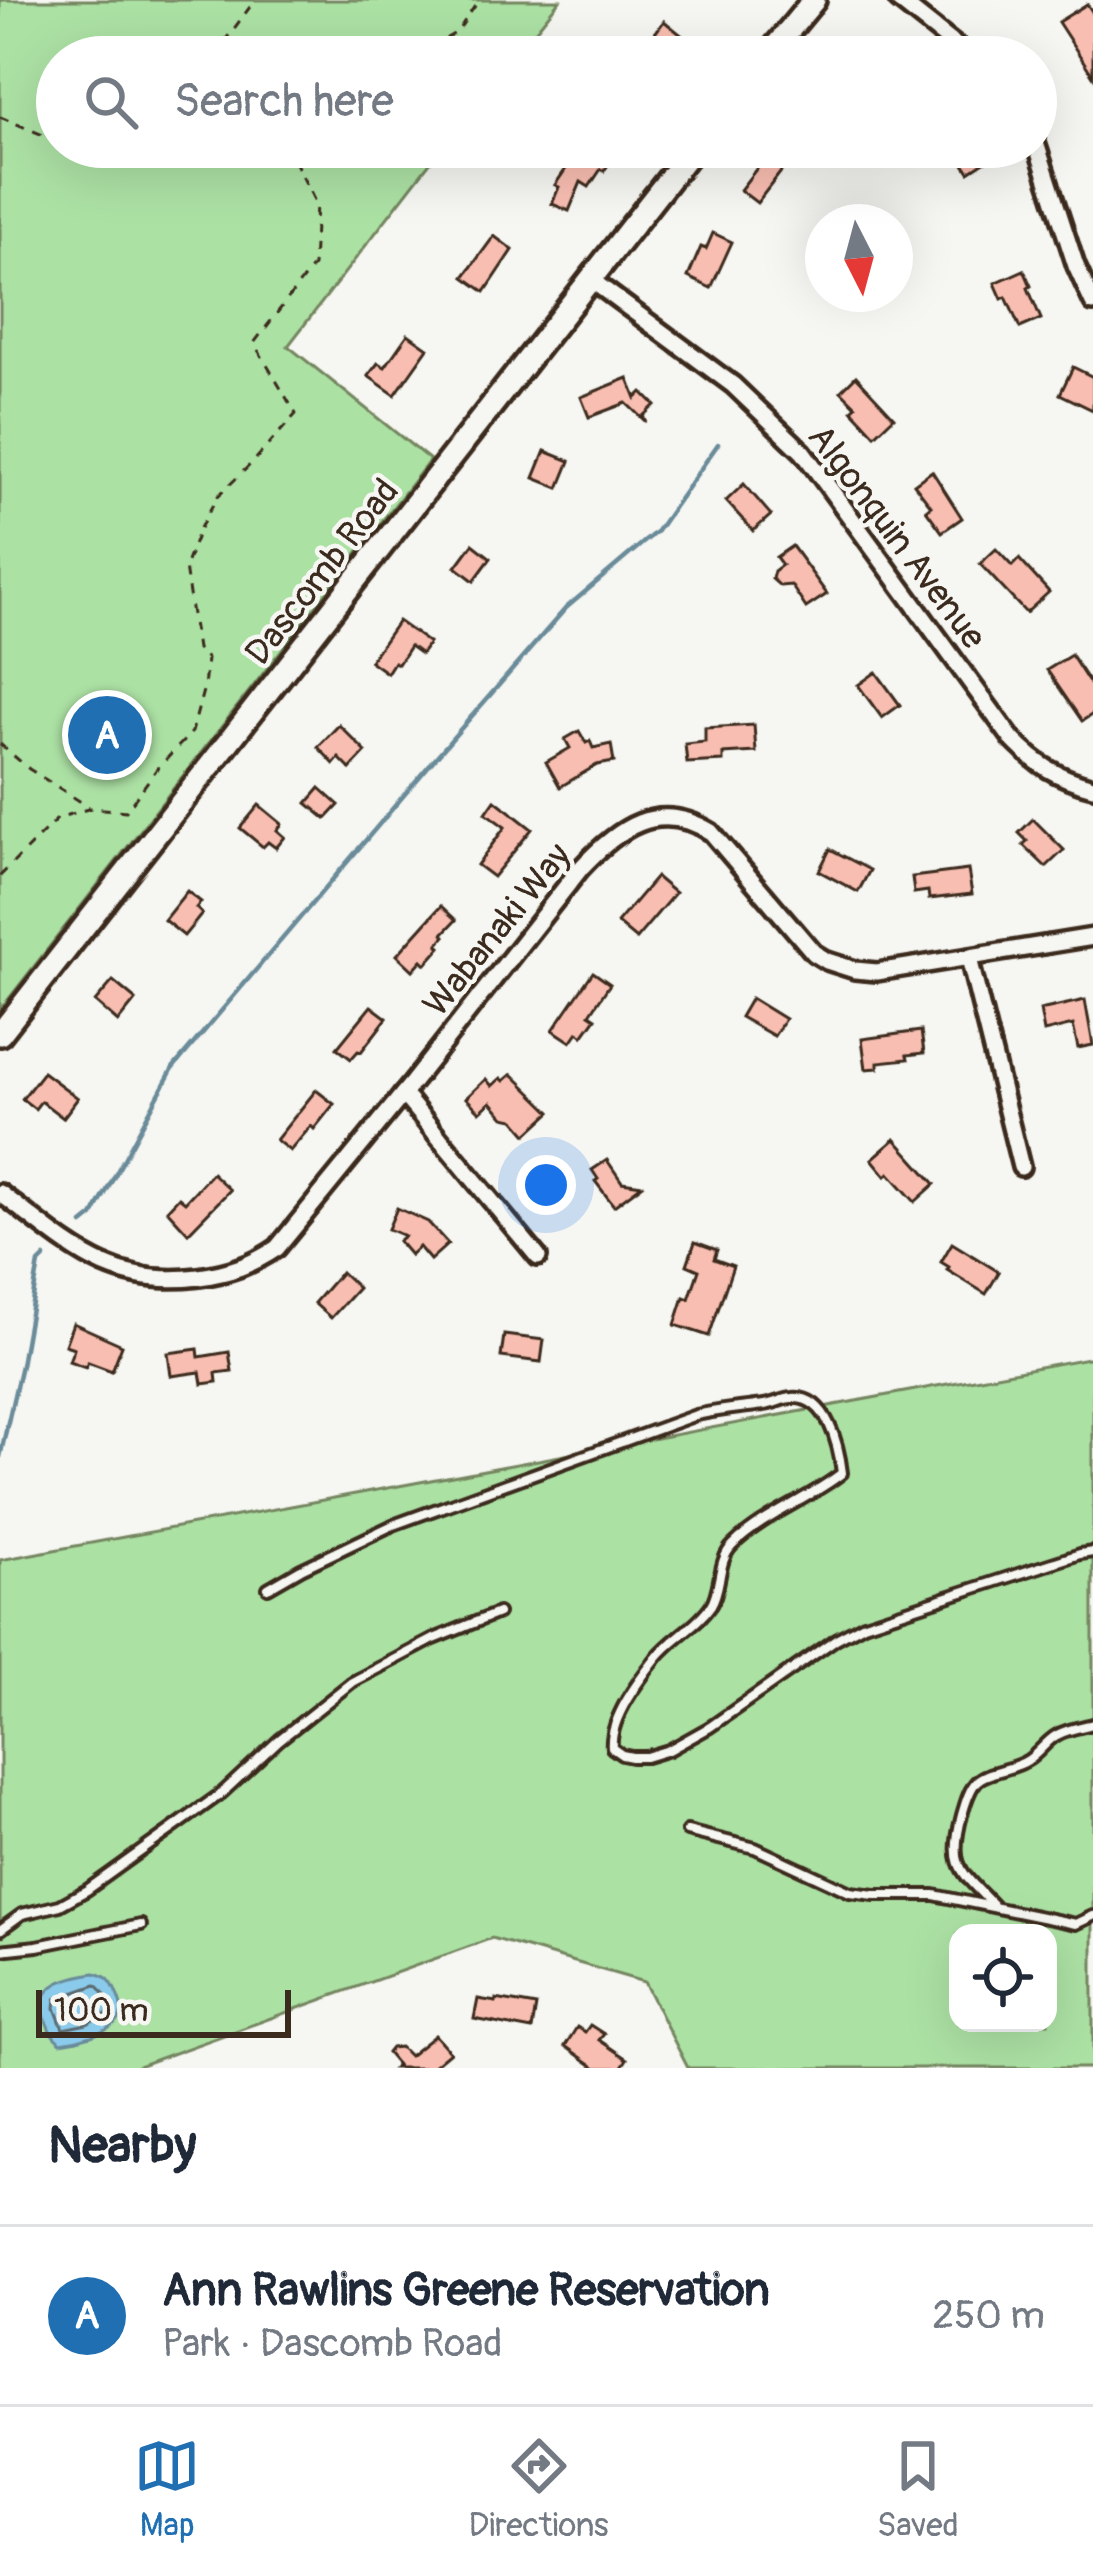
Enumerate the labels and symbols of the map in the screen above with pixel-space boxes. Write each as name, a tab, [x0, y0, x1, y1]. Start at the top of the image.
north arrow	[805, 204, 913, 312]
street label: Algonquin Avenue	[798, 416, 996, 658]
street label: Dascomb Road	[236, 470, 409, 674]
pin: A	[68, 690, 146, 780]
street label: Wabanaki Way	[414, 834, 581, 1026]
your location	[516, 1155, 576, 1215]
scale bar	[36, 1984, 291, 2037]

